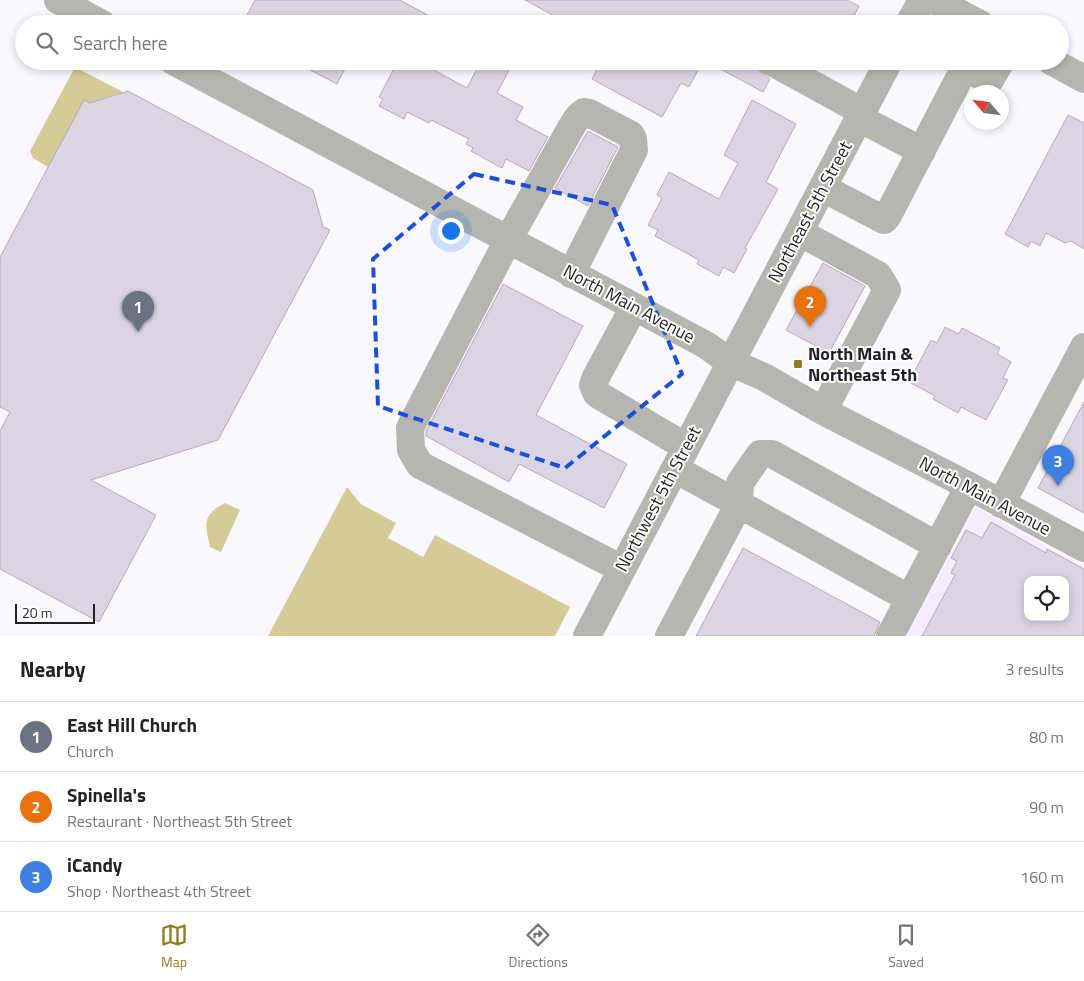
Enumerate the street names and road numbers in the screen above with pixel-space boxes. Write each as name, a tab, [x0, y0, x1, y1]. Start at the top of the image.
street label: Northeast 5th Street	[761, 136, 859, 287]
street label: North Main Avenue	[559, 257, 700, 350]
street label: Northwest 5th Street	[608, 421, 708, 576]
street label: North Main Avenue	[915, 449, 1056, 542]

